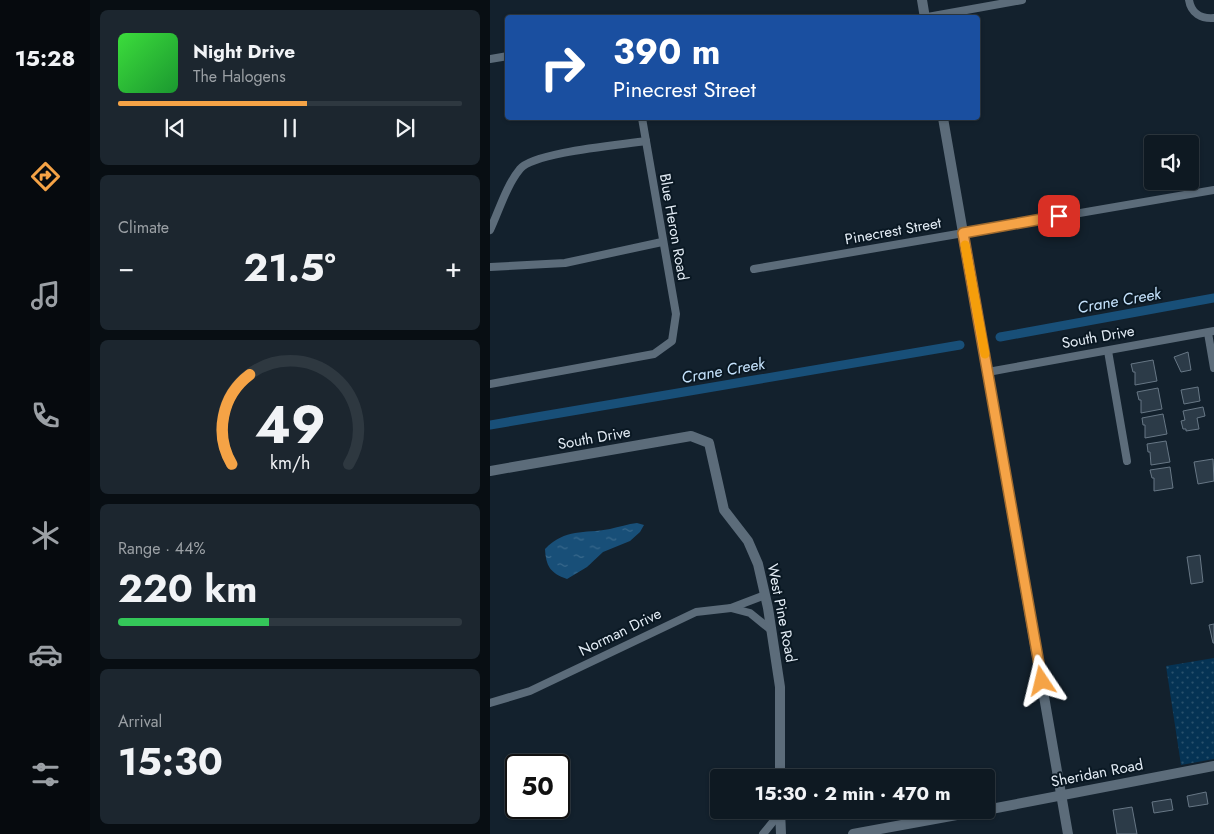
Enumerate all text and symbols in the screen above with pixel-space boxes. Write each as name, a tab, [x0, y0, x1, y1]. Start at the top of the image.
text: 390 m	[613, 27, 721, 77]
icon: right	[530, 35, 595, 100]
text: Night Drive	[193, 38, 295, 65]
text: 15:28	[15, 42, 75, 74]
text: The Halogens	[193, 65, 286, 88]
text: Pinecrest Street	[613, 73, 756, 105]
icon: previous	[161, 114, 189, 142]
icon: pause	[276, 114, 304, 142]
icon: next	[391, 114, 419, 142]
map controls	[1144, 135, 1199, 190]
button: sound	[1144, 135, 1199, 190]
icon: directions	[28, 159, 63, 194]
street label: Blue Heron Road	[654, 172, 694, 282]
pin	[1038, 195, 1080, 237]
icon: arrive	[1045, 202, 1073, 230]
street label: Pinecrest Street	[843, 212, 943, 250]
text: Climate	[118, 216, 169, 239]
text: 21.5°	[243, 240, 336, 295]
text: −	[118, 247, 135, 288]
text: +	[445, 247, 462, 288]
icon: music	[28, 278, 63, 313]
water label: Crane Creek	[1076, 282, 1164, 319]
street label: South Drive	[1060, 320, 1136, 354]
water label: Crane Creek	[680, 352, 768, 389]
text: 49	[254, 387, 326, 463]
icon: phone	[28, 398, 63, 433]
street label: South Drive	[556, 421, 632, 455]
text: km/h	[270, 450, 310, 476]
icon: climate	[28, 518, 63, 553]
text: Range · 44%	[118, 537, 206, 560]
text: 220 km	[118, 561, 258, 616]
street label: West Pine Road	[762, 562, 802, 664]
street label: Norman Drive	[575, 602, 665, 662]
icon: car	[28, 637, 63, 672]
position arrow	[1015, 654, 1067, 706]
text: Arrival	[118, 710, 162, 733]
text: 15:30	[118, 734, 223, 789]
street label: Sheridan Road	[1049, 753, 1145, 793]
speed limit sign: 50	[505, 754, 570, 819]
icon: filters	[28, 757, 63, 792]
text: 15:30 · 2 min · 470 m	[755, 780, 950, 807]

